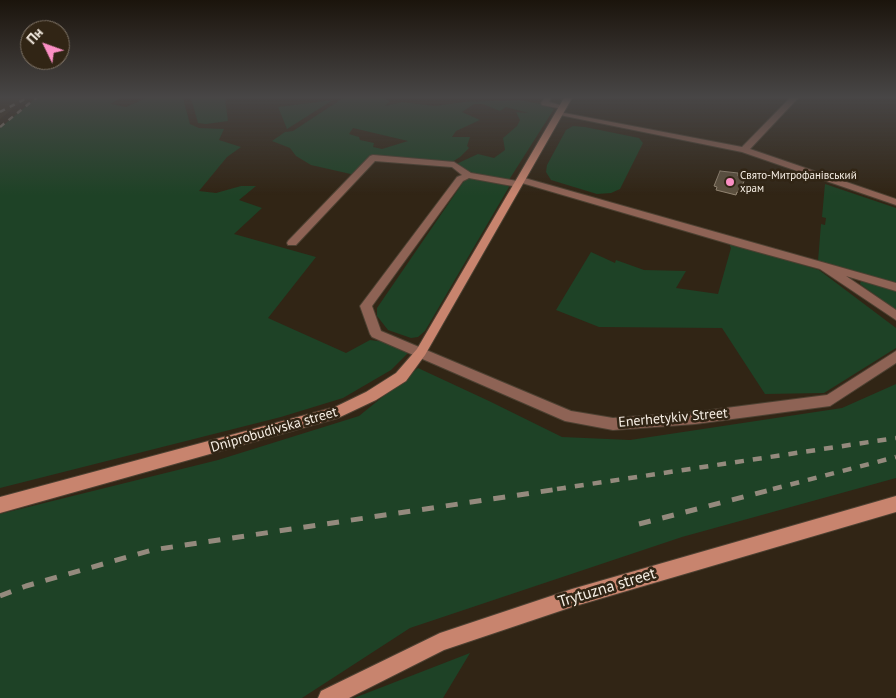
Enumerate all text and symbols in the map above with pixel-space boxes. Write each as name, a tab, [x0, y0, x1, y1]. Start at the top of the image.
north arrow	[20, 20, 70, 70]
text: Пн	[22, 23, 47, 48]
place label: Свято-Митрофанівський храм	[740, 169, 857, 195]
marker: Свято-Митрофанівський храм	[724, 176, 736, 188]
street label: Dniprobudivska street	[209, 404, 339, 456]
street label: Enerhetykiv Street	[618, 405, 728, 431]
street label: Trytuzna street	[556, 564, 658, 612]

